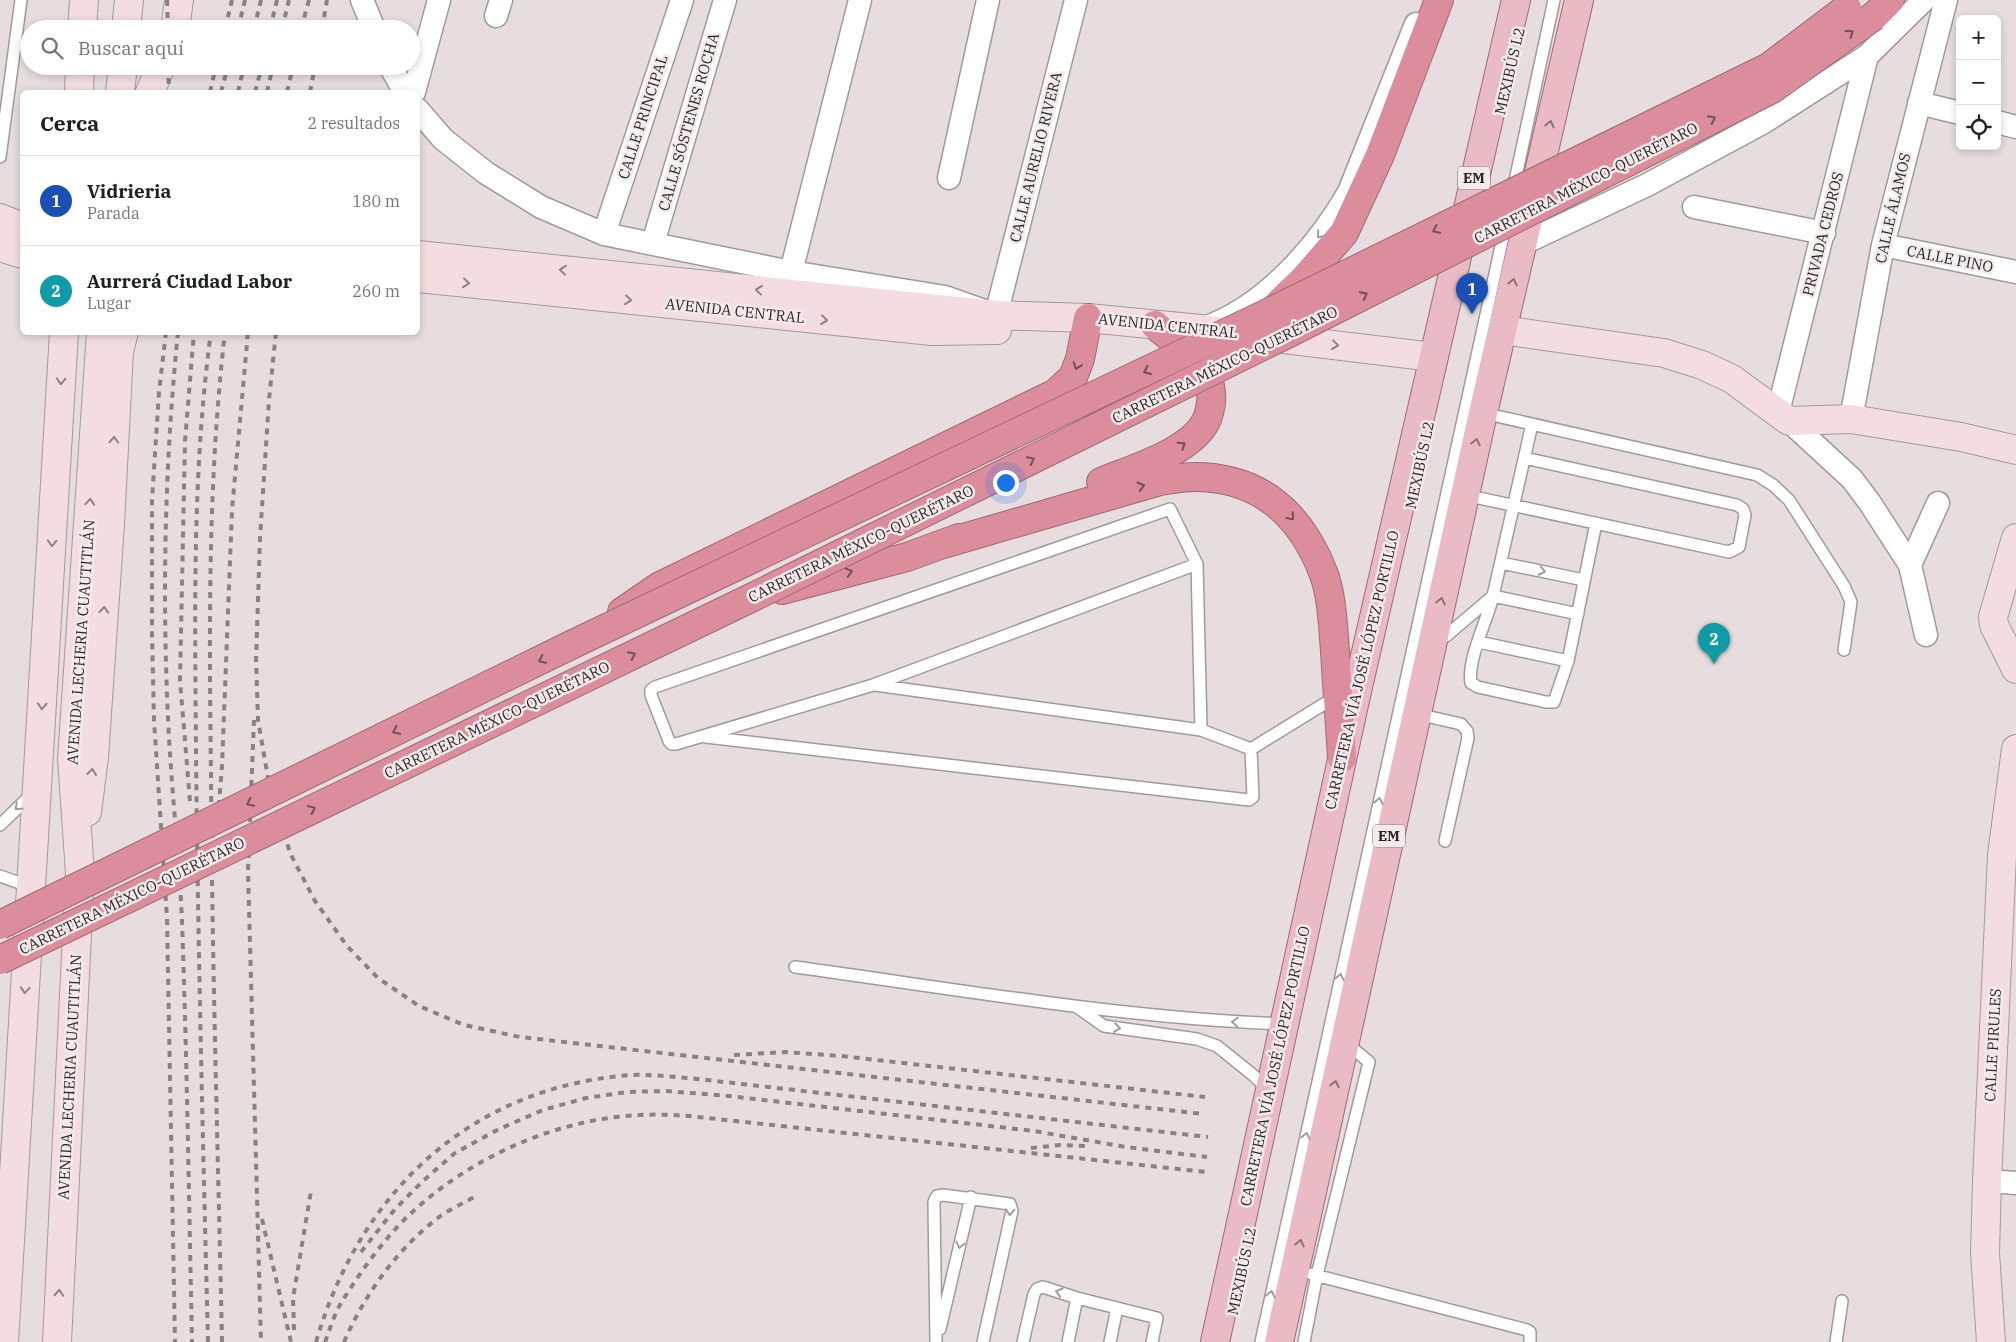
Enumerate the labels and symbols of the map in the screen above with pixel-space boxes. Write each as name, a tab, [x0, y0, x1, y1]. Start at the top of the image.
street label: MEXIBÚS L2	[1490, 25, 1529, 116]
street label: CALLE SÓSTENES ROCHA	[654, 30, 723, 213]
one-way arrow	[1844, 30, 1854, 39]
street label: CALLE PRINCIPAL	[613, 52, 672, 182]
street label: CALLE AURELIO RIVERA	[1005, 69, 1066, 244]
one-way arrow	[1707, 115, 1716, 125]
street label: CARRETERA MÉXICO-QUERÉTARO	[1471, 118, 1701, 247]
one-way arrow	[1544, 119, 1555, 128]
street label: CALLE ÁLAMOS	[1871, 151, 1914, 265]
road number: EM	[1458, 167, 1490, 190]
street label: PRIVADA CEDROS	[1798, 170, 1847, 298]
one-way arrow	[1433, 224, 1442, 234]
one-way arrow	[1318, 229, 1326, 238]
street label: CALLE PINO	[1905, 241, 1995, 276]
one-way arrow	[558, 265, 566, 276]
pin: 1	[1456, 273, 1488, 314]
one-way arrow	[462, 277, 470, 288]
one-way arrow	[1507, 278, 1518, 287]
one-way arrow	[755, 285, 763, 296]
one-way arrow	[1359, 291, 1368, 301]
one-way arrow	[624, 294, 632, 305]
street label: AVENIDA CENTRAL	[664, 294, 806, 327]
street label: CARRETERA MÉXICO-QUERÉTARO	[1109, 302, 1341, 428]
street label: AVENIDA CENTRAL	[1097, 309, 1239, 342]
one-way arrow	[820, 314, 828, 325]
one-way arrow	[1332, 339, 1340, 350]
one-way arrow	[1073, 361, 1083, 369]
one-way arrow	[1143, 365, 1152, 375]
one-way arrow	[56, 377, 67, 385]
street label: MEXIBÚS L2	[1401, 419, 1438, 511]
one-way arrow	[109, 436, 120, 444]
one-way arrow	[1470, 438, 1481, 447]
one-way arrow	[1177, 442, 1186, 452]
one-way arrow	[1026, 456, 1035, 467]
your location	[993, 470, 1019, 496]
street label: CARRETERA MÉXICO-QUERÉTARO	[745, 481, 977, 607]
one-way arrow	[1136, 482, 1145, 492]
one-way arrow	[84, 498, 95, 506]
one-way arrow	[1285, 512, 1294, 521]
street label: AVENIDA LECHERIA CUAUTITLÁN	[62, 519, 99, 765]
street label: CARRETERA VÍA JOSÉ LÓPEZ PORTILLO	[1320, 528, 1403, 811]
one-way arrow	[46, 540, 57, 548]
one-way arrow	[1538, 566, 1547, 576]
one-way arrow	[845, 567, 854, 578]
one-way arrow	[1435, 596, 1446, 605]
one-way arrow	[99, 606, 110, 614]
pin: 2	[1698, 623, 1730, 664]
one-way arrow	[627, 651, 636, 662]
one-way arrow	[538, 653, 547, 664]
street label: CARRETERA MÉXICO-QUERÉTARO	[381, 657, 613, 783]
one-way arrow	[37, 702, 48, 710]
one-way arrow	[392, 725, 401, 735]
one-way arrow	[87, 768, 97, 777]
one-way arrow	[246, 797, 255, 807]
one-way arrow	[1373, 797, 1384, 806]
one-way arrow	[15, 801, 24, 810]
one-way arrow	[307, 805, 316, 816]
road number: EM	[1373, 824, 1405, 848]
street label: CARRETERA MÉXICO-QUERÉTARO	[16, 833, 248, 959]
street label: CARRETERA VÍA JOSÉ LÓPEZ PORTILLO	[1235, 924, 1314, 1208]
street label: AVENIDA LECHERIA CUAUTITLÁN	[54, 954, 85, 1200]
one-way arrow	[1335, 972, 1345, 981]
one-way arrow	[20, 986, 31, 994]
street label: CALLE PIRULES	[1980, 988, 2005, 1102]
one-way arrow	[1231, 1016, 1239, 1027]
one-way arrow	[1114, 1022, 1122, 1033]
one-way arrow	[1329, 1080, 1340, 1089]
one-way arrow	[1300, 1131, 1311, 1140]
one-way arrow	[1005, 1209, 1015, 1217]
street label: MEXIBÚS L2	[1223, 1225, 1260, 1317]
one-way arrow	[1294, 1239, 1305, 1247]
one-way arrow	[955, 1240, 966, 1249]
one-way arrow	[1056, 1288, 1064, 1298]
one-way arrow	[54, 1289, 65, 1297]
one-way arrow	[1265, 1290, 1276, 1299]

